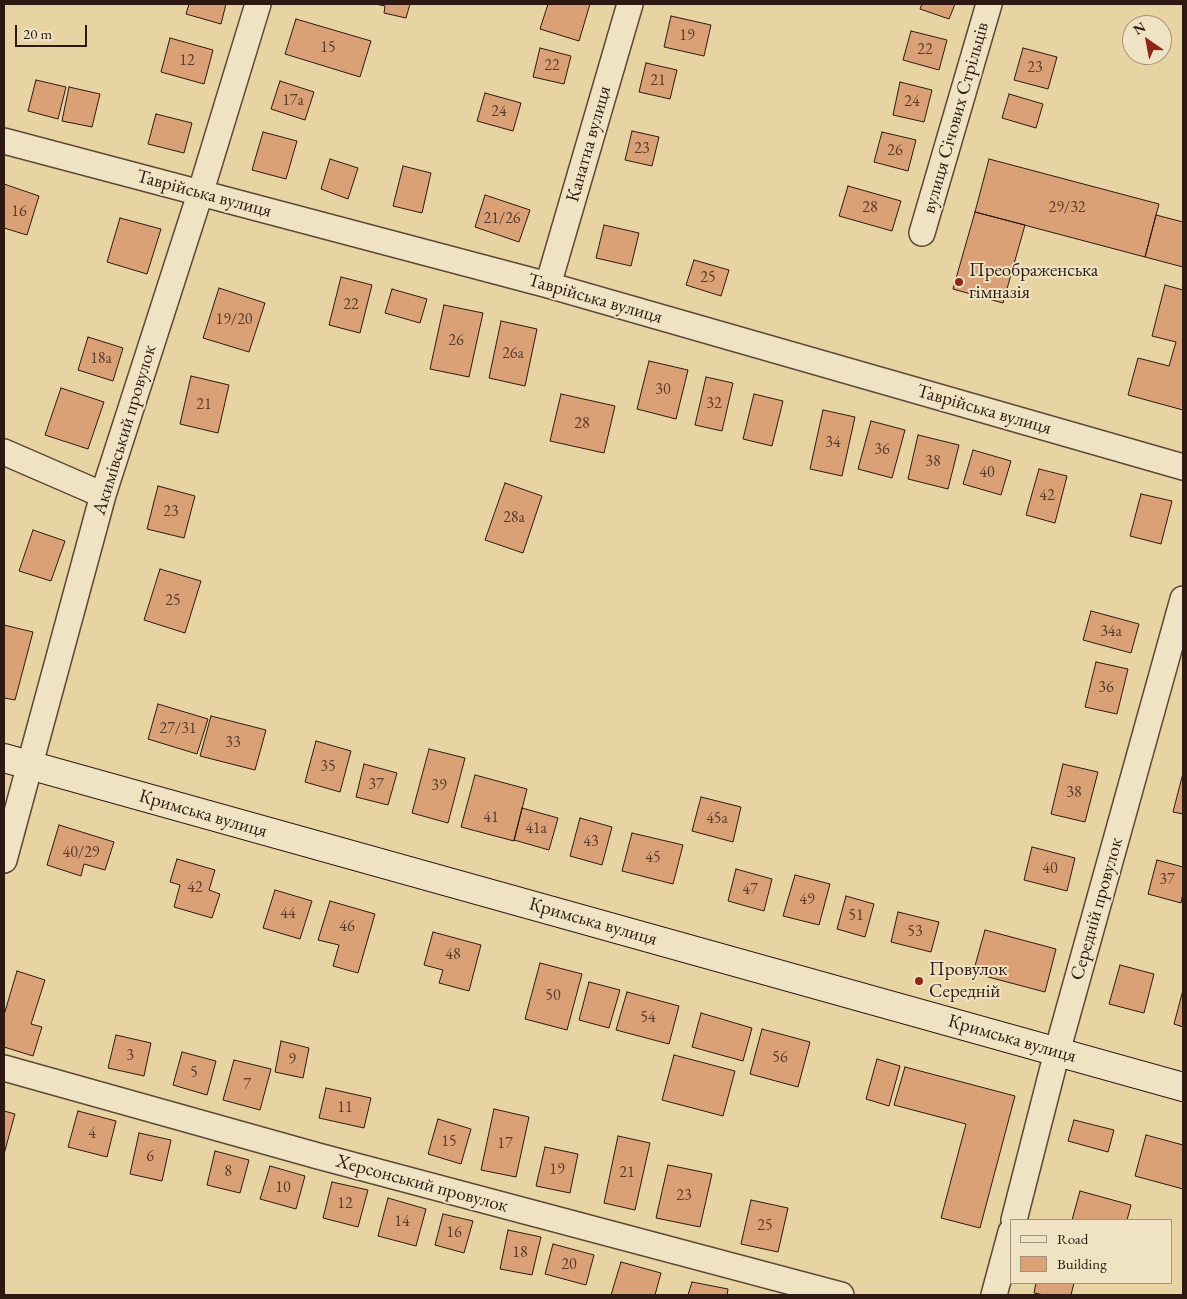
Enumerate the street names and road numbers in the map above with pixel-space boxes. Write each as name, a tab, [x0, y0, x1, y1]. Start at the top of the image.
street label: вулиця Січових Стрільців	[918, 20, 994, 216]
street label: Канатна вулиця	[562, 83, 616, 205]
street label: Таврійська вулиця	[134, 165, 274, 223]
street label: Таврійська вулиця	[525, 269, 665, 329]
street label: Акимівський провулок	[88, 342, 162, 518]
street label: Таврійська вулиця	[914, 380, 1054, 440]
street label: Кримська вулиця	[136, 785, 270, 843]
street label: Середній провулок	[1066, 835, 1128, 983]
street label: Кримська вулиця	[526, 893, 660, 951]
street label: Кримська вулиця	[945, 1010, 1079, 1068]
street label: Херсонський провулок	[333, 1150, 511, 1218]

